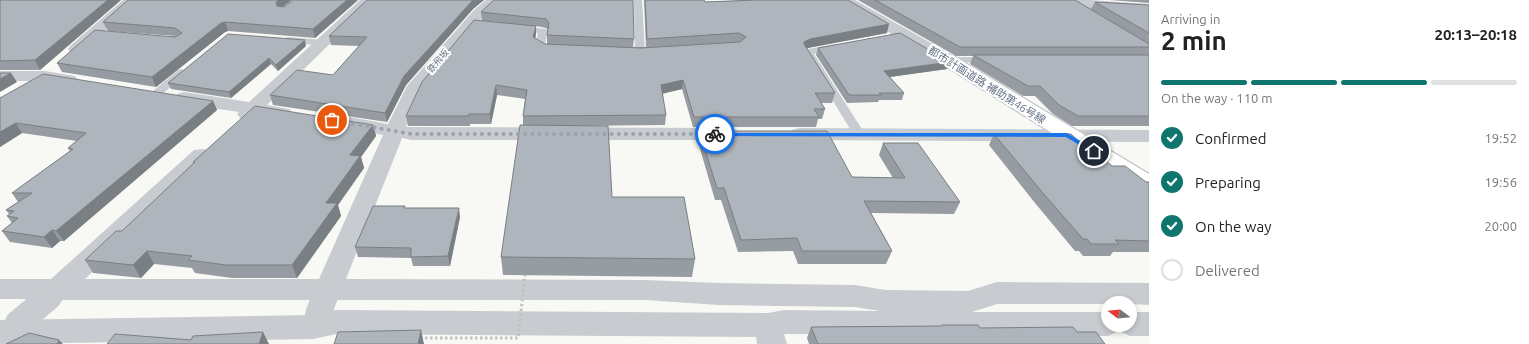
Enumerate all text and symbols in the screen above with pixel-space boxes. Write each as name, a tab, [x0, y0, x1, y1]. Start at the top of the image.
text: Arriving in	[1161, 12, 1220, 26]
text: 2 min	[1161, 26, 1227, 55]
text: 20:13–20:18	[1434, 26, 1517, 43]
street label: 都市計画道路 補助第46号線	[926, 44, 1048, 126]
street label: 鉄飛坂	[425, 48, 451, 74]
text: On the way · 110 m	[1161, 91, 1273, 105]
pin	[315, 103, 349, 137]
icon: bag	[321, 109, 343, 131]
courier	[695, 114, 735, 154]
icon: bike	[704, 123, 726, 145]
icon: check	[1161, 127, 1183, 149]
text: Confirmed	[1195, 130, 1267, 147]
text: 19:52	[1484, 131, 1517, 145]
pin	[1077, 134, 1111, 168]
icon: home	[1083, 140, 1105, 162]
icon: check	[1161, 171, 1183, 193]
text: Preparing	[1195, 174, 1261, 191]
text: 19:56	[1484, 175, 1517, 189]
icon: check	[1161, 215, 1183, 237]
text: On the way	[1195, 218, 1271, 235]
text: 20:00	[1484, 219, 1517, 233]
text: Delivered	[1195, 262, 1260, 279]
north arrow	[1101, 296, 1137, 332]
map controls	[1101, 296, 1137, 332]

